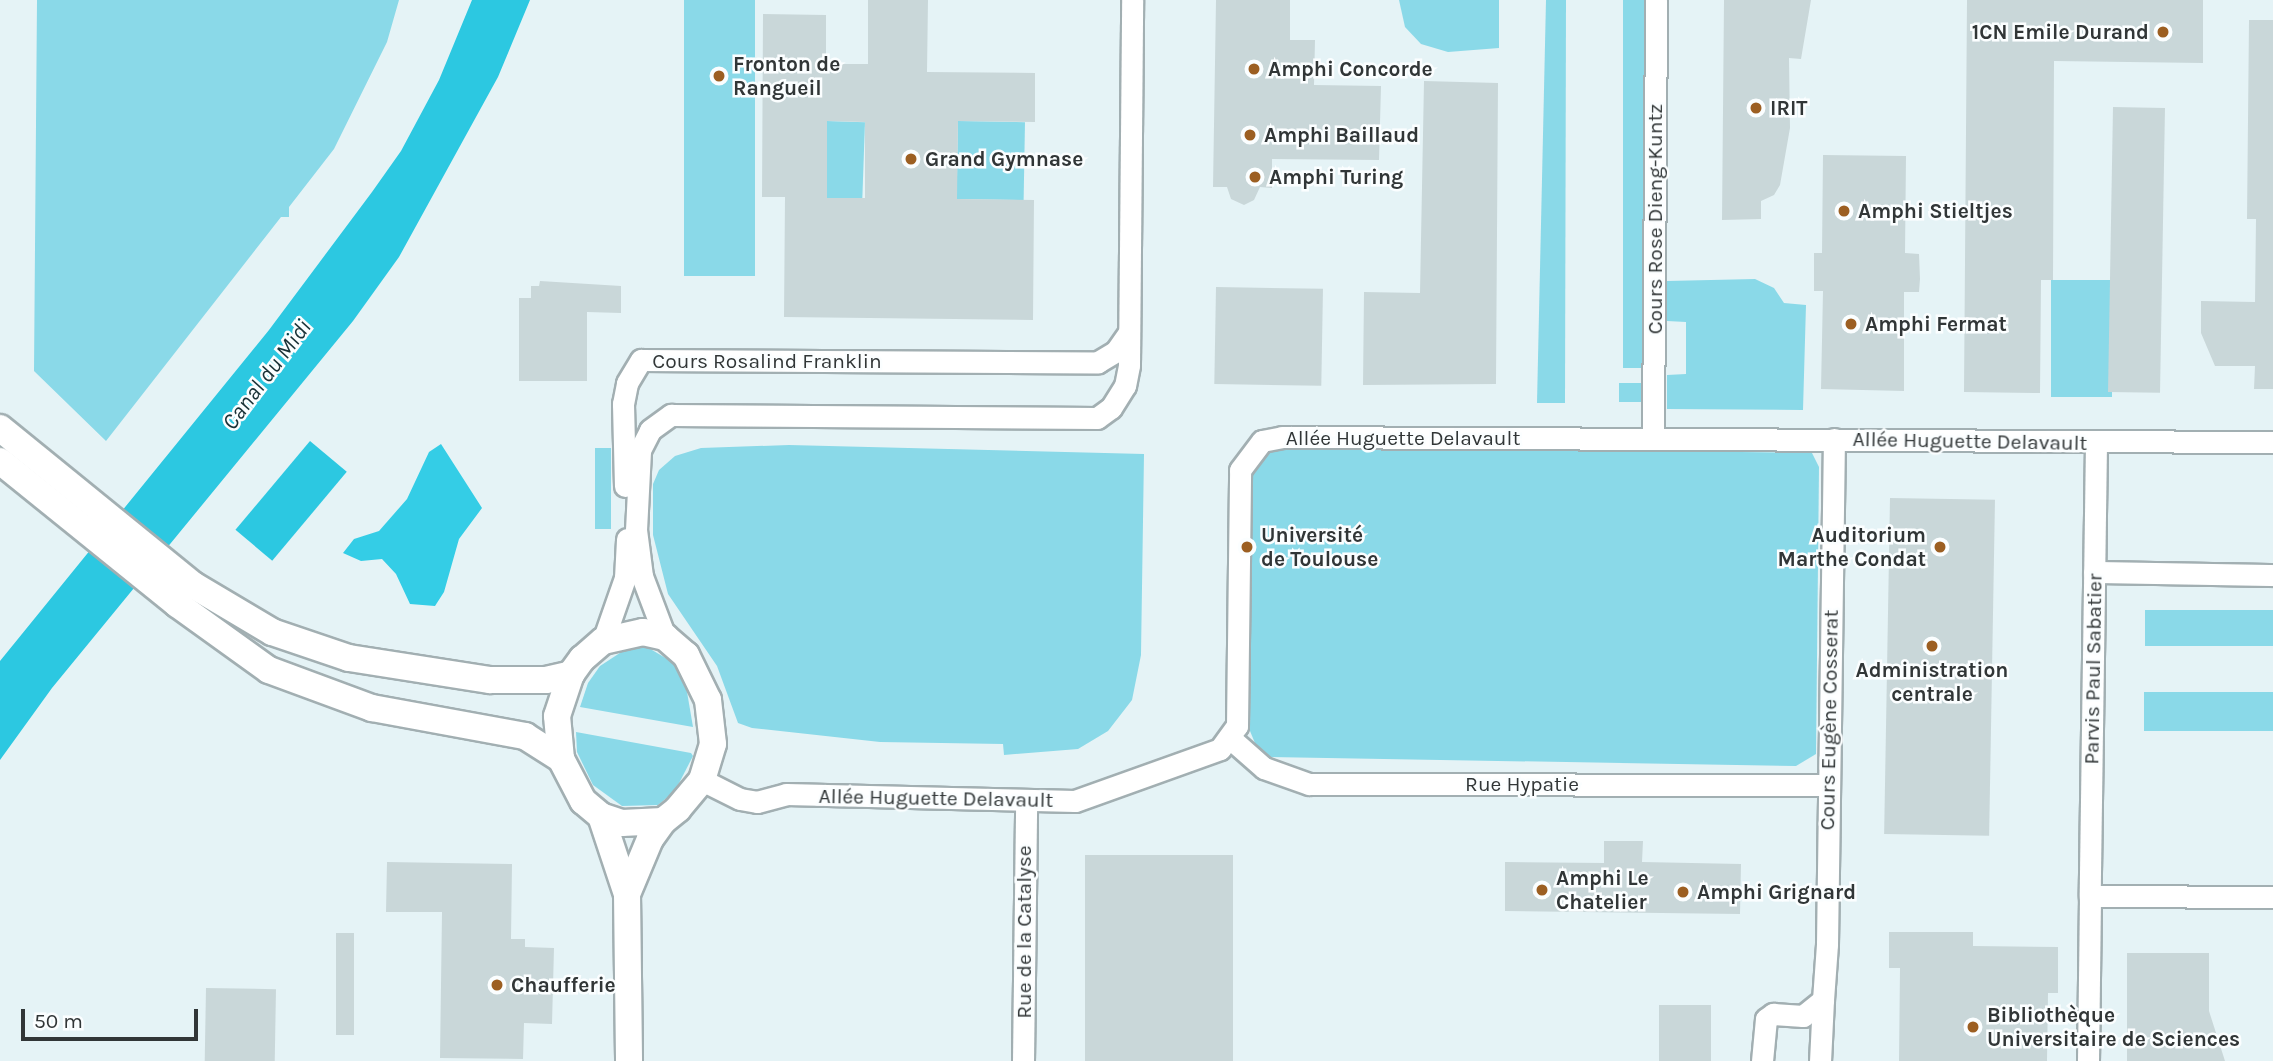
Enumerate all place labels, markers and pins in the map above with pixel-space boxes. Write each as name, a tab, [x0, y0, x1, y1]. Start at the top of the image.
place label: 1CN Emile Durand	[1972, 19, 2149, 45]
marker: 1CN Emile Durand	[2155, 24, 2171, 40]
place label: Fronton de Rangueil	[733, 51, 840, 101]
place label: Amphi Concorde	[1268, 56, 1433, 82]
marker: Amphi Concorde	[1246, 61, 1262, 77]
marker: Fronton de Rangueil	[711, 68, 727, 84]
place label: IRIT	[1770, 95, 1807, 121]
marker: IRIT	[1748, 100, 1764, 116]
place label: Amphi Baillaud	[1264, 122, 1419, 148]
marker: Amphi Baillaud	[1242, 127, 1258, 143]
place label: Grand Gymnase	[925, 146, 1083, 172]
marker: Grand Gymnase	[903, 151, 919, 167]
place label: Amphi Turing	[1269, 164, 1403, 190]
marker: Amphi Turing	[1247, 169, 1263, 185]
place label: Amphi Stieltjes	[1858, 198, 2013, 224]
marker: Amphi Stieltjes	[1836, 203, 1852, 219]
place label: Amphi Fermat	[1865, 311, 2007, 337]
marker: Amphi Fermat	[1843, 316, 1859, 332]
place label: Université de Toulouse	[1261, 522, 1378, 572]
place label: Auditorium Marthe Condat	[1778, 522, 1926, 572]
marker: Université de Toulouse	[1239, 539, 1255, 555]
marker: Auditorium Marthe Condat	[1932, 539, 1948, 555]
marker: Administration centrale	[1924, 638, 1940, 654]
place label: Administration centrale	[1856, 657, 2008, 707]
place label: Amphi Le Chatelier	[1556, 865, 1649, 915]
place label: Amphi Grignard	[1697, 879, 1856, 905]
marker: Amphi Le Chatelier	[1534, 882, 1550, 898]
marker: Amphi Grignard	[1675, 884, 1691, 900]
place label: Chaufferie	[511, 972, 616, 998]
marker: Chaufferie	[489, 977, 505, 993]
place label: Bibliothèque Universitaire de Sciences	[1987, 1002, 2240, 1052]
marker: Bibliothèque Universitaire de Sciences	[1965, 1019, 1981, 1035]

